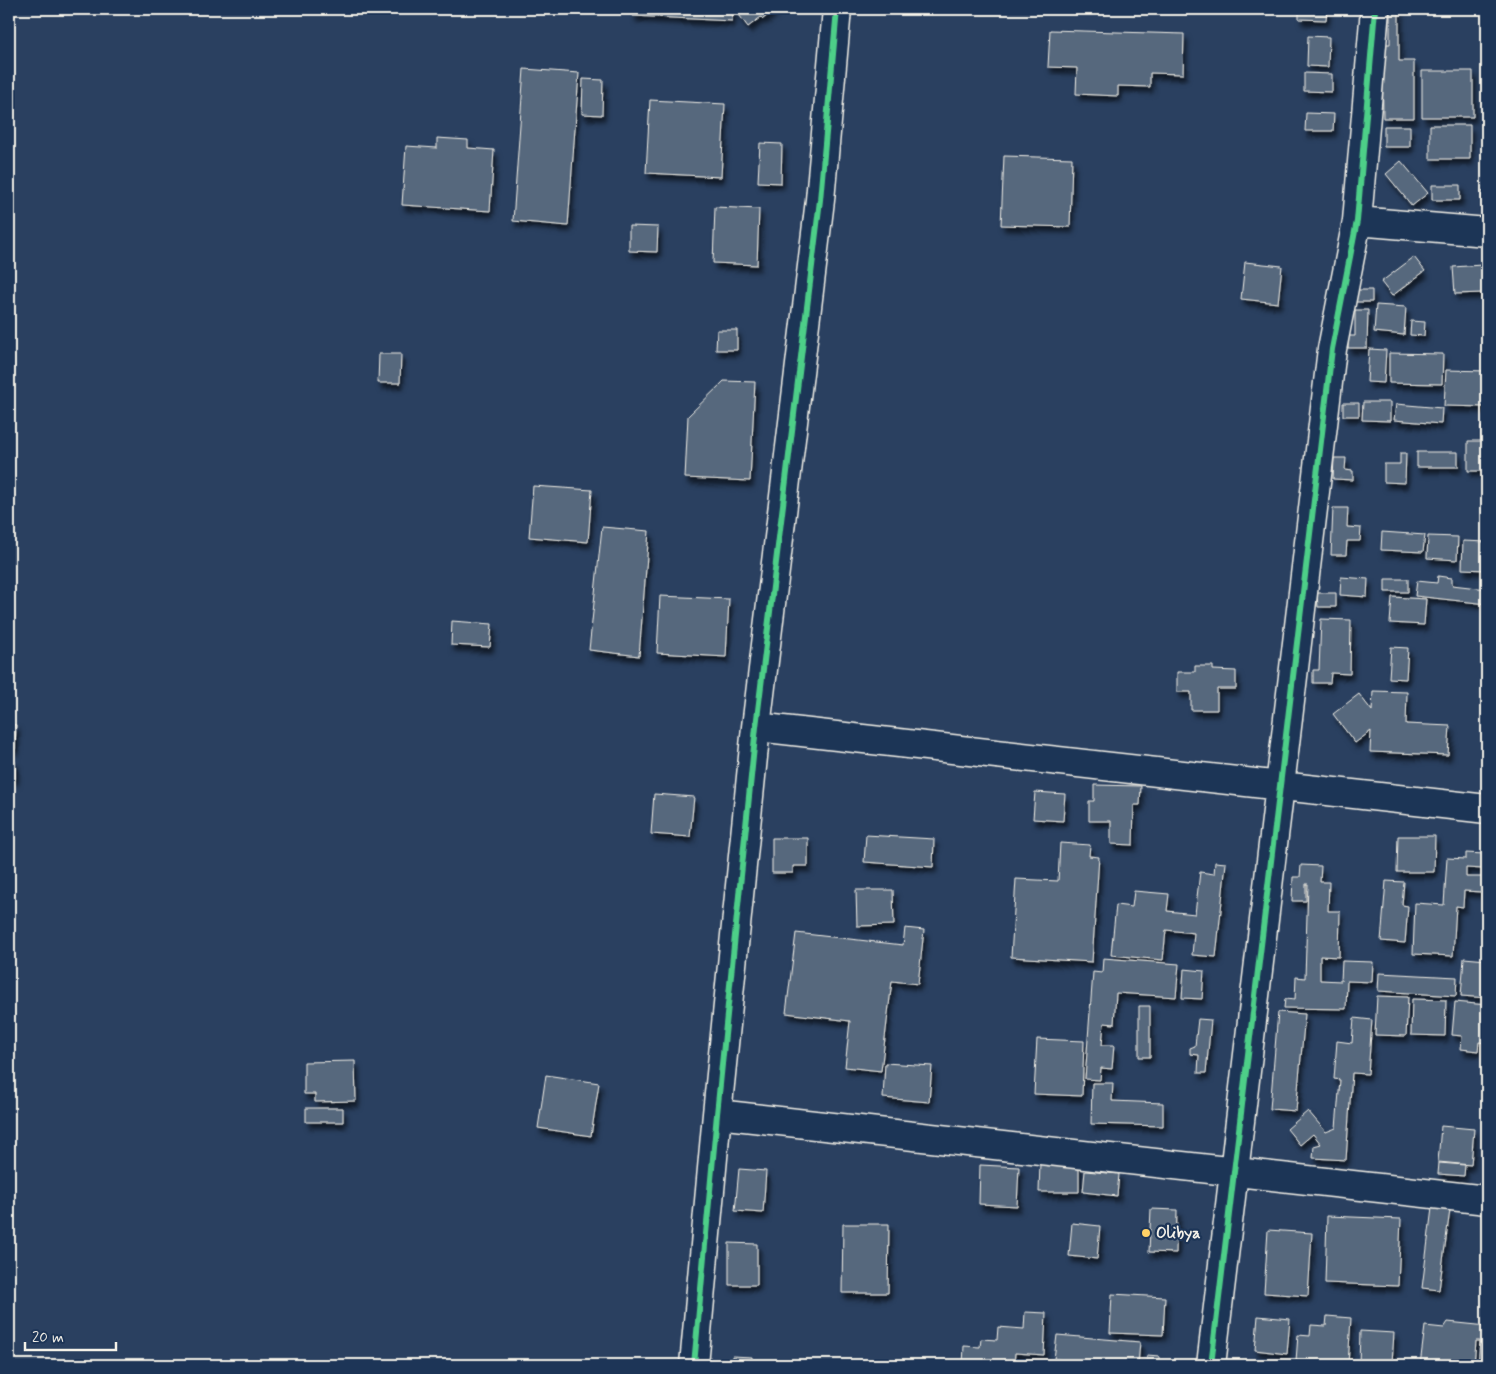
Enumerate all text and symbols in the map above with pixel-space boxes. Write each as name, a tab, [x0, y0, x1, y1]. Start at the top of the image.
place label: Olibya	[1156, 1223, 1200, 1244]
marker: Olibya	[1140, 1227, 1152, 1239]
scale bar	[25, 1319, 116, 1351]
text: 20 m	[32, 1328, 64, 1348]

